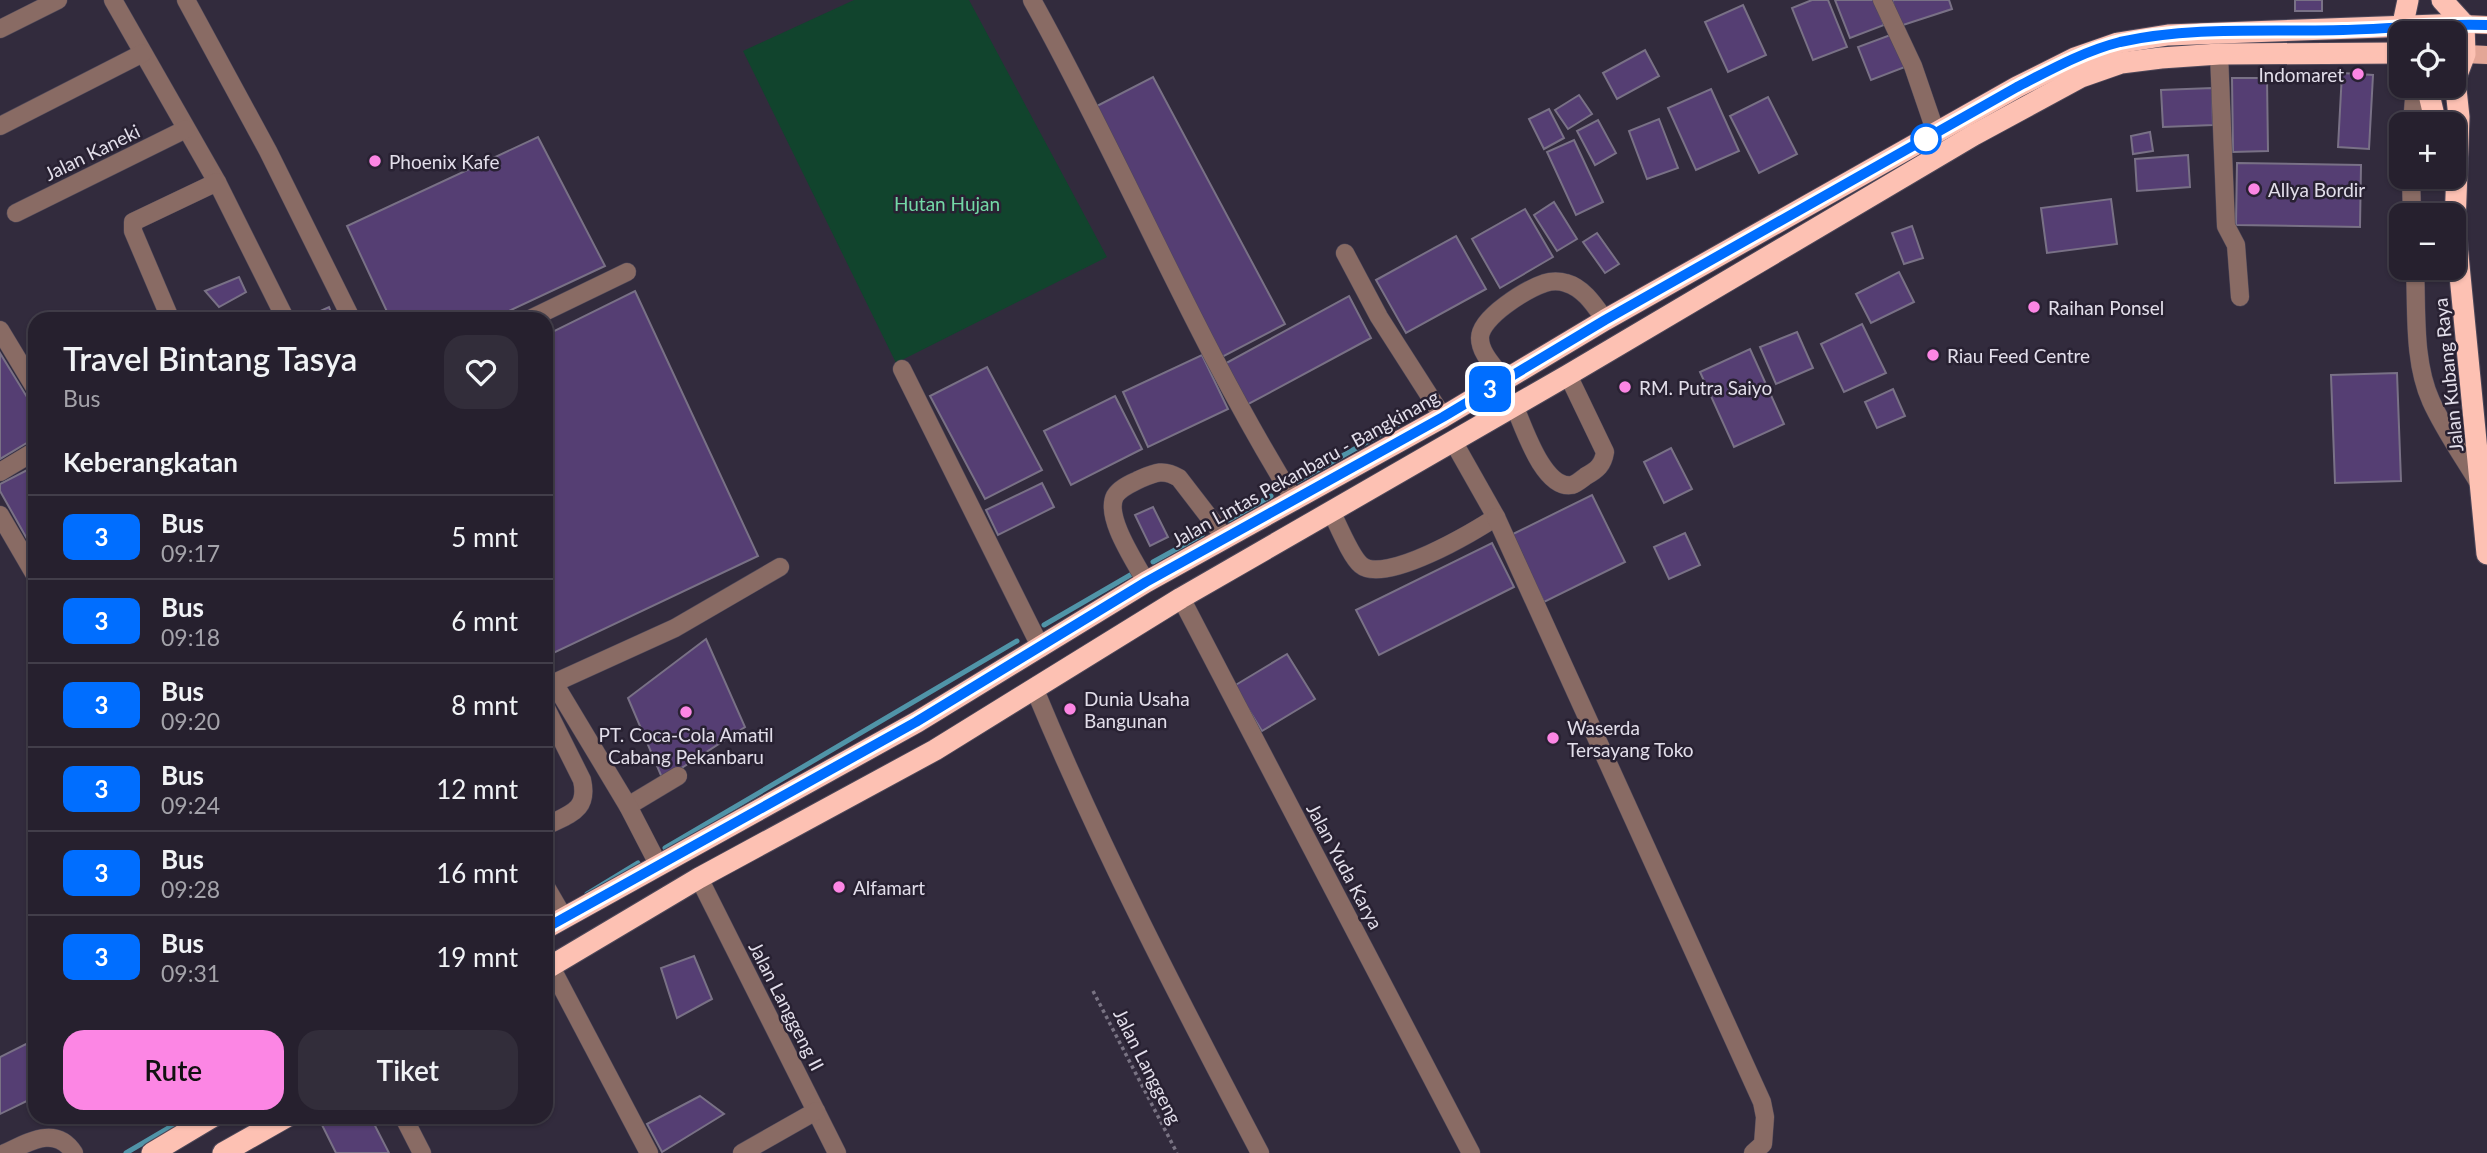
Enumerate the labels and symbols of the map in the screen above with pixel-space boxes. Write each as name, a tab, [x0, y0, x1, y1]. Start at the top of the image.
place label: Indomaret	[2258, 63, 2344, 86]
marker: Indomaret	[2350, 66, 2366, 82]
street label: Jalan Kaneki	[41, 119, 143, 185]
unlabelled marker	[1911, 124, 1941, 154]
place label: Phoenix Kafe	[389, 150, 499, 173]
marker: Phoenix Kafe	[367, 153, 383, 169]
place label: Allya Bordir	[2268, 178, 2365, 201]
marker: Allya Bordir	[2246, 181, 2262, 197]
park label: Hutan Hujan	[894, 192, 1000, 215]
place label: Raihan Ponsel	[2048, 296, 2164, 319]
street label: Jalan Kubang Raya	[2428, 297, 2468, 453]
marker: Raihan Ponsel	[2026, 299, 2042, 315]
place label: Riau Feed Centre	[1947, 344, 2090, 367]
marker: Riau Feed Centre	[1925, 347, 1941, 363]
line badge: 3	[1467, 366, 1513, 412]
place label: RM. Putra Saiyo	[1639, 376, 1772, 399]
marker: RM. Putra Saiyo	[1617, 379, 1633, 395]
street label: Jalan Lintas Pekanbaru - Bangkinang	[1167, 385, 1443, 551]
place label: Dunia Usaha Bangunan	[1084, 687, 1190, 732]
marker: Dunia Usaha Bangunan	[1062, 701, 1078, 717]
marker: PT. Coca-Cola Amatil Cabang Pekanbaru	[678, 704, 694, 720]
place label: Waserda Tersayang Toko	[1567, 716, 1694, 761]
place label: PT. Coca-Cola Amatil Cabang Pekanbaru	[599, 723, 773, 768]
marker: Waserda Tersayang Toko	[1545, 730, 1561, 746]
street label: Jalan Yuda Karya	[1302, 799, 1388, 933]
place label: Alfamart	[853, 876, 925, 899]
marker: Alfamart	[831, 879, 847, 895]
street label: Jalan Langgeng II	[745, 938, 829, 1074]
street label: Jalan Langgeng	[1109, 1004, 1187, 1128]

